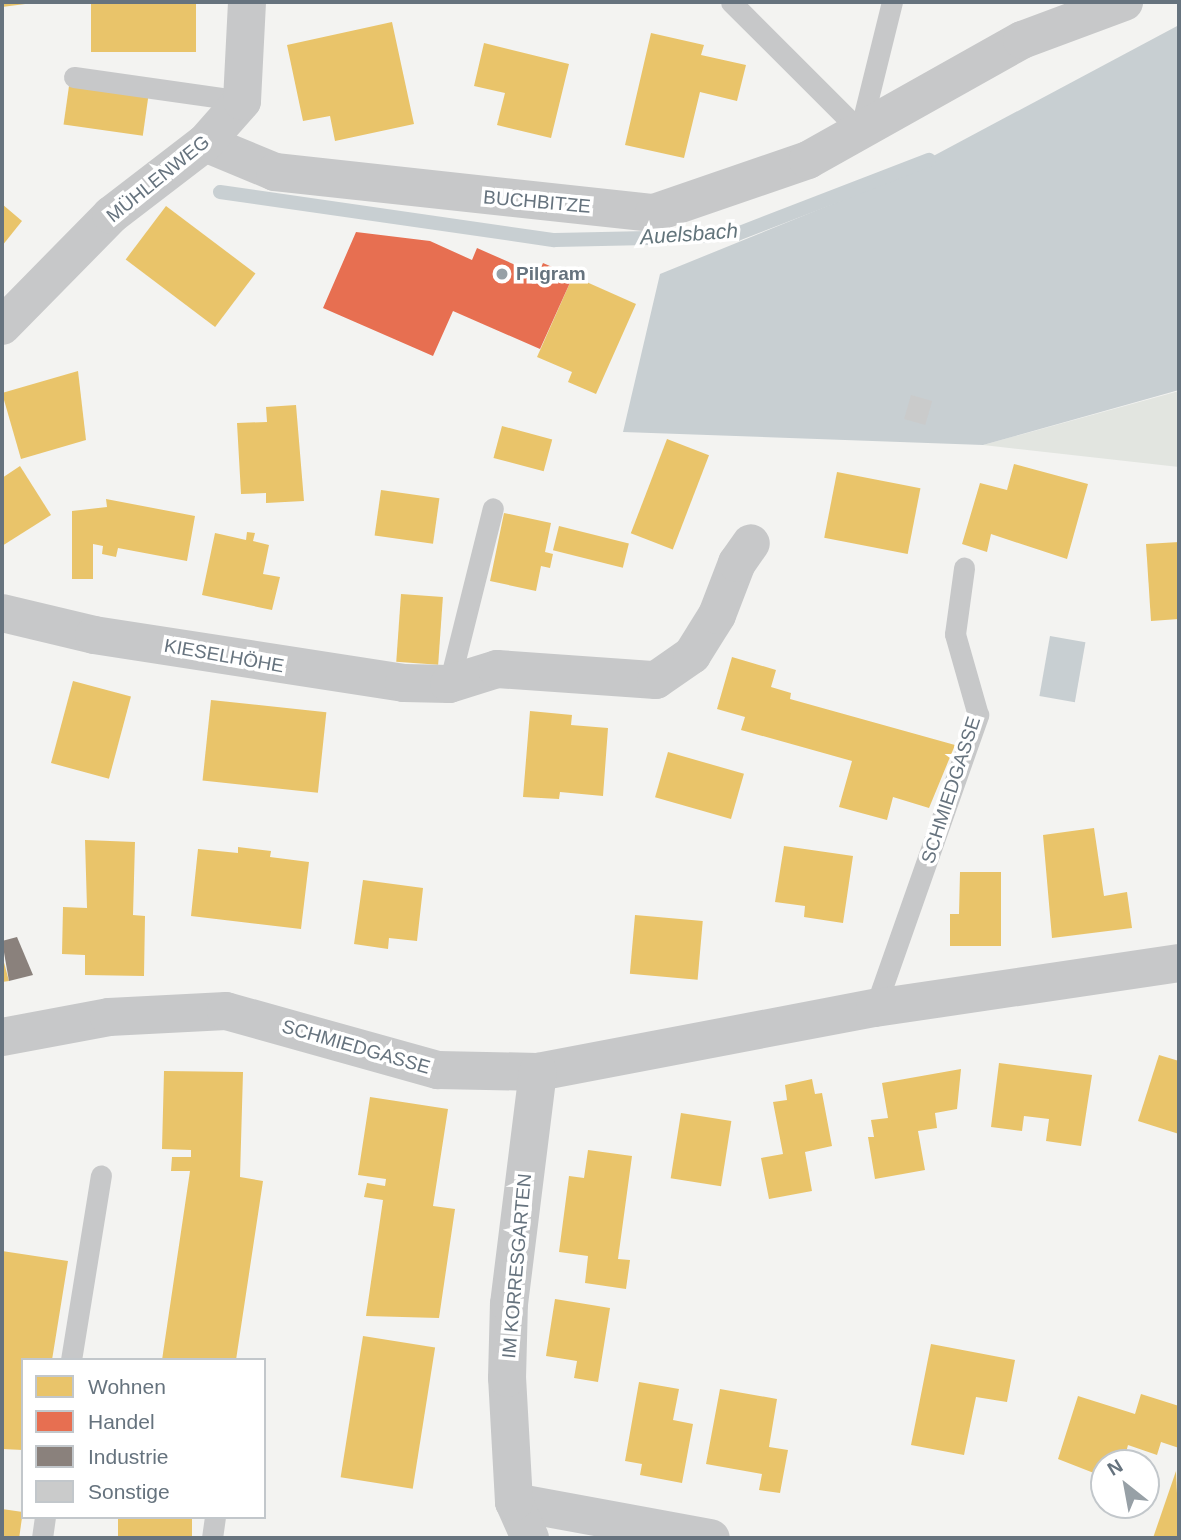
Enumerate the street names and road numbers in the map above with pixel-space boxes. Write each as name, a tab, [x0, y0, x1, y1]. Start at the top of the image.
street label: MÜHLENWEG	[102, 131, 214, 227]
street label: BUCHBITZE	[482, 186, 592, 218]
street label: KIESELHÖHE	[162, 634, 286, 678]
street label: SCHMIEDGASSE	[917, 714, 985, 866]
street label: SCHMIEDGASSE	[279, 1015, 433, 1079]
street label: IM KORRESGARTEN	[498, 1173, 536, 1359]

